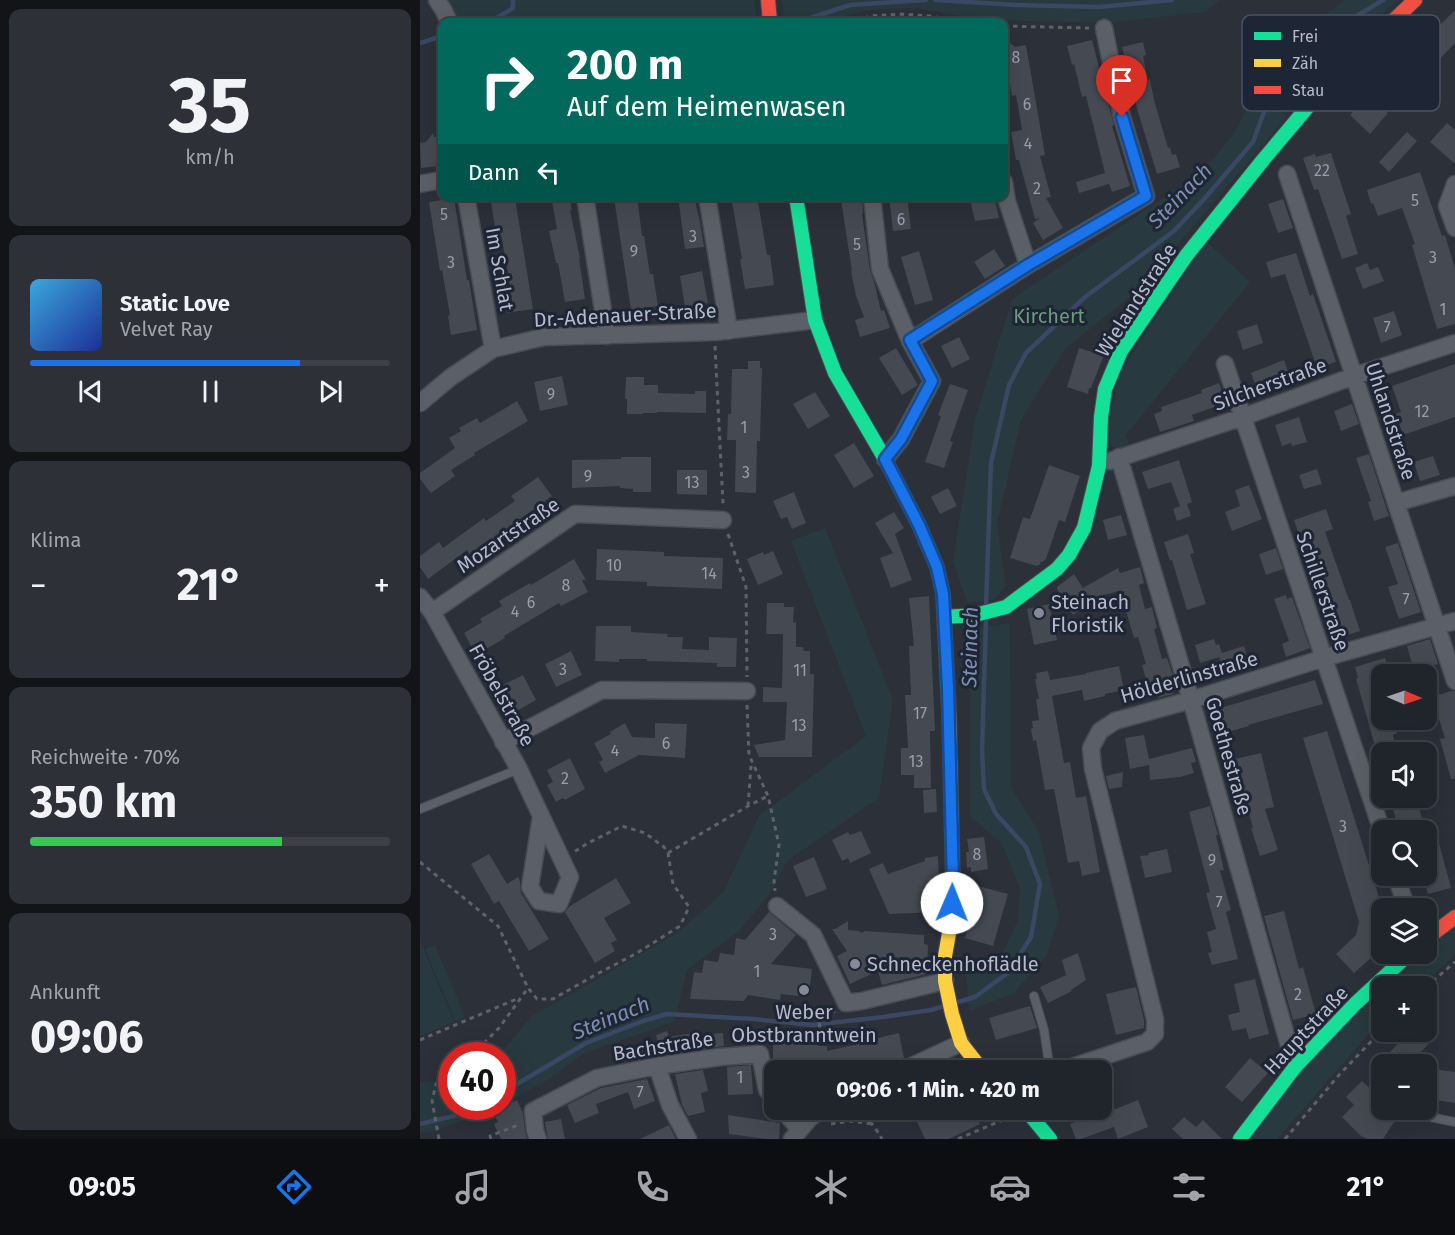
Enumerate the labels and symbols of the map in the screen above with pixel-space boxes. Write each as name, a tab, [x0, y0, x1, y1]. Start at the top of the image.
legend	[1242, 15, 1440, 111]
text: Frei	[1292, 27, 1318, 46]
house number: 8	[1012, 48, 1021, 67]
text: Zäh	[1292, 54, 1318, 73]
pin	[1096, 55, 1147, 117]
text: Stau	[1292, 81, 1324, 100]
house number: 6	[1023, 95, 1031, 114]
house number: 4	[1024, 134, 1033, 153]
water label: Steinach	[1142, 158, 1218, 235]
house number: 22	[1314, 161, 1330, 180]
house number: 2	[1033, 179, 1041, 198]
house number: 5	[1411, 191, 1419, 210]
house number: 5	[440, 205, 448, 224]
house number: 6	[897, 210, 905, 229]
street label: Im Schlat	[481, 225, 519, 313]
house number: 3	[689, 227, 697, 246]
house number: 5	[853, 235, 861, 254]
street label: Wielandstraße	[1090, 239, 1182, 361]
house number: 9	[630, 242, 638, 261]
house number: 3	[1429, 248, 1437, 267]
house number: 3	[447, 253, 455, 272]
street label: Dr.-Adenauer-Straße	[533, 298, 717, 332]
house number: 1	[1440, 300, 1446, 319]
park label: Kirchert	[1013, 304, 1086, 328]
house number: 7	[1383, 318, 1391, 337]
street label: Silcherstraße	[1210, 352, 1330, 416]
street label: Uhlandstraße	[1361, 359, 1421, 483]
house number: 9	[547, 385, 555, 404]
house number: 12	[1415, 402, 1429, 421]
house number: 1	[741, 418, 747, 437]
house number: 3	[742, 463, 750, 482]
house number: 9	[584, 467, 592, 486]
house number: 13	[685, 473, 699, 492]
street label: Mozartstraße	[452, 492, 564, 578]
street label: Schillerstraße	[1291, 528, 1355, 654]
house number: 10	[606, 556, 622, 575]
house number: 14	[701, 564, 717, 583]
house number: 8	[562, 576, 571, 595]
place label: Steinach Floristik	[1051, 590, 1129, 637]
house number: 7	[1402, 590, 1410, 609]
house number: 6	[527, 593, 535, 612]
house number: 4	[511, 602, 520, 621]
water label: Steinach	[956, 606, 984, 689]
marker: Steinach Floristik	[1032, 606, 1046, 620]
street label: Fröbelstraße	[464, 639, 540, 751]
street label: Hölderlinstraße	[1117, 646, 1261, 708]
house number: 3	[559, 660, 567, 679]
house number: 11	[793, 661, 807, 680]
north arrow	[1371, 664, 1437, 730]
street label: Goethestraße	[1201, 694, 1257, 818]
house number: 17	[913, 704, 927, 723]
house number: 13	[792, 716, 806, 735]
house number: 6	[662, 734, 670, 753]
house number: 4	[611, 741, 620, 760]
house number: 13	[909, 752, 923, 771]
house number: 2	[561, 769, 569, 788]
house number: 3	[1339, 817, 1347, 836]
house number: 8	[973, 845, 982, 864]
house number: 9	[1208, 851, 1216, 870]
position arrow	[920, 871, 984, 935]
house number: 7	[1215, 893, 1223, 912]
house number: 3	[769, 925, 777, 944]
place label: Schneckenhoflädle	[867, 952, 1039, 976]
marker: Schneckenhoflädle	[848, 957, 862, 971]
house number: 1	[754, 962, 760, 981]
street label: Hauptstraße	[1259, 981, 1353, 1079]
marker: Weber Obstbranntwein	[797, 983, 811, 997]
house number: 2	[1294, 985, 1302, 1004]
water label: Steinach	[568, 991, 654, 1046]
place label: Weber Obstbranntwein	[731, 1000, 877, 1047]
street label: Bachstraße	[611, 1026, 715, 1066]
speed limit sign: 40	[438, 1042, 516, 1120]
house number: 1	[737, 1068, 743, 1087]
house number: 7	[636, 1083, 644, 1102]

